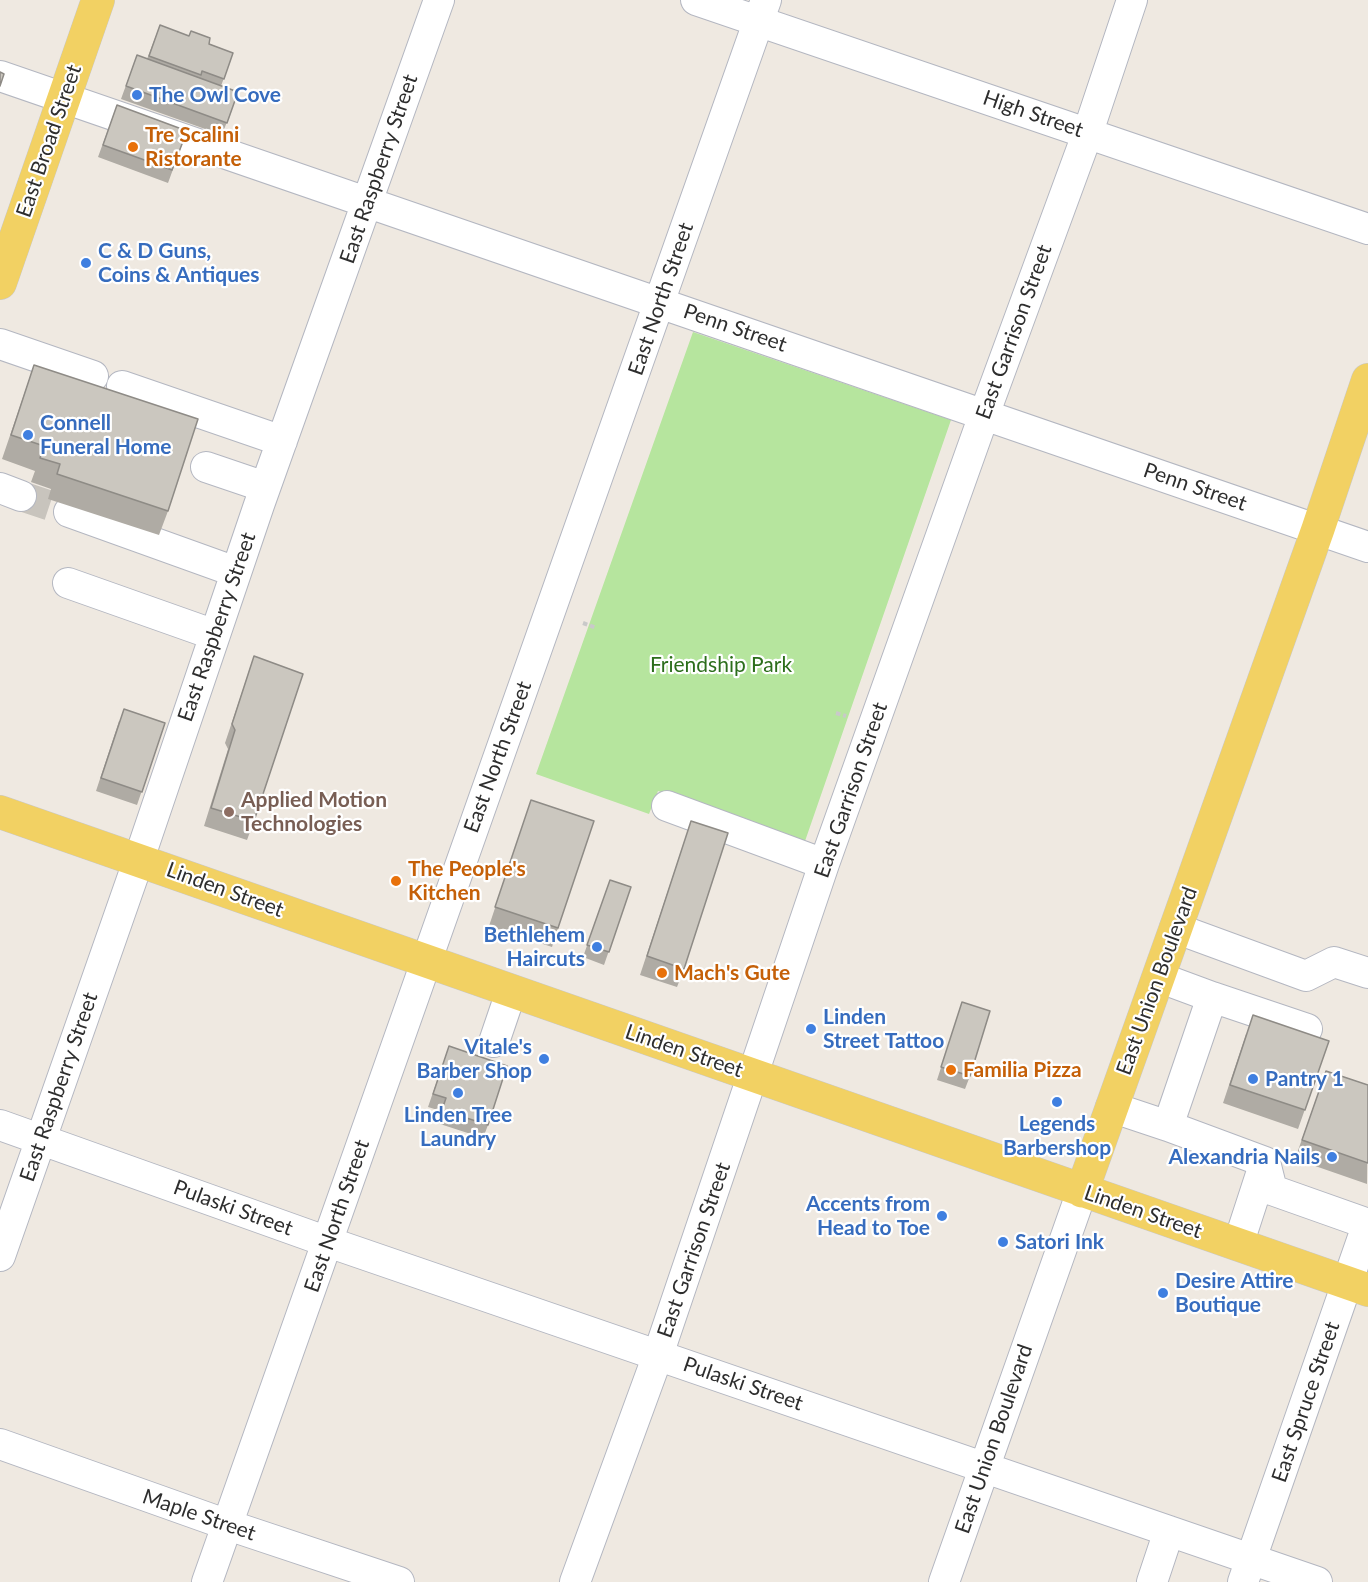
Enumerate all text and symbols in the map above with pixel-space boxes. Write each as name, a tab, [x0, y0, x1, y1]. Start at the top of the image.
street label: East Broad Street	[11, 61, 87, 221]
street label: East Raspberry Street	[335, 71, 423, 267]
place label: The Owl Cove	[149, 82, 281, 108]
street label: High Street	[980, 85, 1086, 143]
marker: The Owl Cove	[130, 88, 144, 102]
place label: Tre Scalini Ristorante	[145, 122, 242, 172]
marker: Tre Scalini Ristorante	[126, 140, 140, 154]
street label: East North Street	[623, 219, 699, 379]
place label: C & D Guns, Coins & Antiques	[98, 238, 260, 288]
street label: East Garrison Street	[971, 241, 1057, 423]
marker: C & D Guns, Coins & Antiques	[79, 256, 93, 270]
street label: Penn Street	[680, 299, 790, 357]
place label: Connell Funeral Home	[40, 410, 171, 460]
marker: Connell Funeral Home	[21, 428, 35, 442]
street label: Penn Street	[1140, 458, 1250, 516]
street label: East Raspberry Street	[173, 529, 261, 725]
park label: Friendship Park	[650, 652, 792, 678]
street label: East North Street	[459, 678, 537, 836]
street label: East Garrison Street	[809, 699, 893, 881]
place label: Applied Motion Technologies	[241, 787, 387, 837]
marker: Applied Motion Technologies	[222, 805, 236, 819]
place label: The People's Kitchen	[408, 856, 526, 906]
street label: Linden Street	[163, 857, 287, 923]
marker: The People's Kitchen	[389, 874, 403, 888]
street label: East Union Boulevard	[1111, 884, 1203, 1078]
place label: Bethlehem Haircuts	[483, 922, 585, 972]
marker: Bethlehem Haircuts	[590, 940, 604, 954]
place label: Mach's Gute	[674, 960, 790, 986]
marker: Mach's Gute	[655, 966, 669, 980]
street label: East Raspberry Street	[15, 989, 103, 1185]
place label: Linden Street Tattoo	[823, 1004, 944, 1054]
street label: Linden Street	[622, 1019, 746, 1083]
marker: Linden Street Tattoo	[804, 1022, 818, 1036]
place label: Vitale's Barber Shop	[417, 1034, 532, 1084]
marker: Vitale's Barber Shop	[537, 1052, 551, 1066]
place label: Familia Pizza	[963, 1057, 1082, 1083]
marker: Familia Pizza	[944, 1063, 958, 1077]
place label: Pantry 1	[1265, 1066, 1344, 1092]
marker: Pantry 1	[1246, 1072, 1260, 1086]
marker: Linden Tree Laundry	[451, 1086, 465, 1100]
marker: Legends Barbershop	[1050, 1095, 1064, 1109]
place label: Linden Tree Laundry	[404, 1102, 512, 1152]
place label: Legends Barbershop	[1003, 1111, 1111, 1161]
street label: East North Street	[299, 1136, 375, 1296]
place label: Alexandria Nails	[1169, 1144, 1320, 1170]
marker: Alexandria Nails	[1325, 1150, 1339, 1164]
street label: East Garrison Street	[652, 1159, 736, 1341]
street label: Pulaski Street	[170, 1175, 296, 1241]
street label: Linden Street	[1081, 1180, 1205, 1244]
place label: Accents from Head to Toe	[806, 1191, 930, 1241]
marker: Accents from Head to Toe	[935, 1209, 949, 1223]
place label: Satori Ink	[1015, 1229, 1104, 1255]
marker: Satori Ink	[996, 1235, 1010, 1249]
place label: Desire Attire Boutique	[1175, 1268, 1293, 1318]
marker: Desire Attire Boutique	[1156, 1286, 1170, 1300]
street label: East Spruce Street	[1267, 1318, 1345, 1486]
street label: East Union Boulevard	[950, 1341, 1038, 1537]
street label: Pulaski Street	[680, 1352, 806, 1416]
street label: Maple Street	[139, 1484, 259, 1546]

